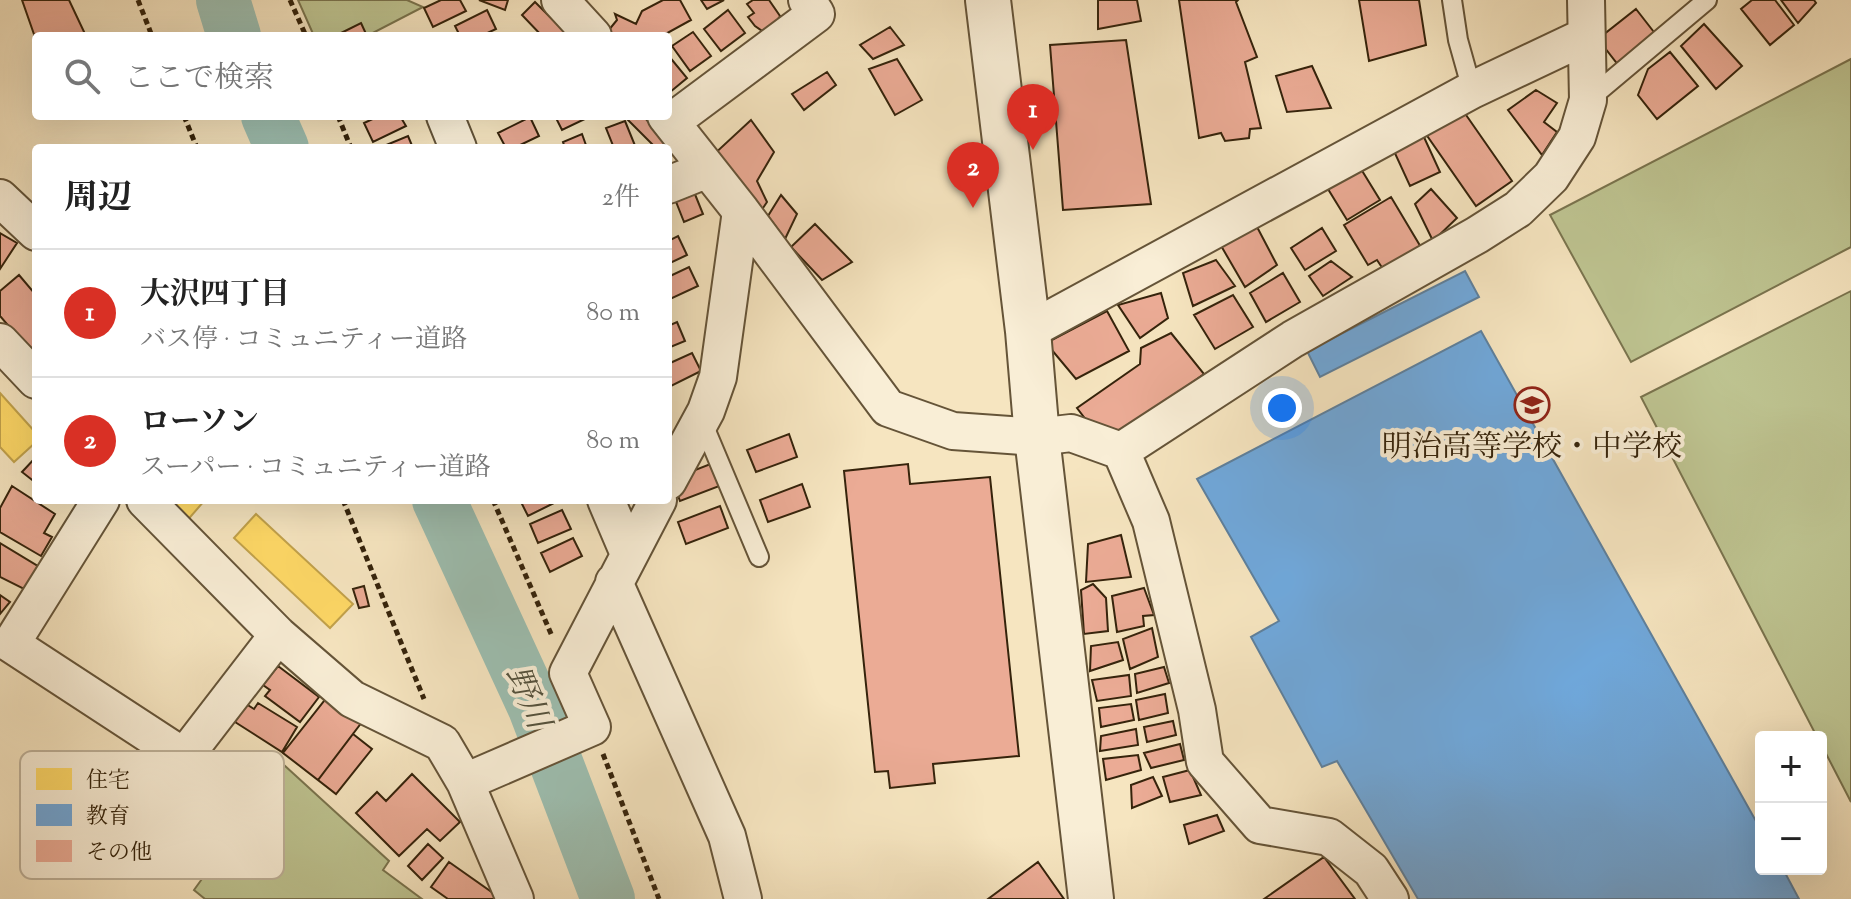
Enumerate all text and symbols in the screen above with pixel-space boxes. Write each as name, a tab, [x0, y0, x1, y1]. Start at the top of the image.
search box	[32, 32, 672, 120]
icon: search	[60, 54, 104, 98]
text: ここで検索	[124, 58, 274, 101]
pin: 1	[1007, 84, 1059, 150]
pin: 2	[947, 142, 999, 208]
text: 周辺	[64, 175, 132, 224]
text: 2件	[602, 180, 640, 217]
text: 大沢四丁目	[140, 274, 290, 317]
text: 1	[86, 295, 94, 332]
text: 80 m	[586, 295, 640, 332]
text: バス停 · コミュニティー道路	[140, 322, 467, 359]
school or university icon: 明治高等学校・中学校	[1513, 386, 1551, 424]
your location	[1262, 388, 1302, 428]
text: ローソン	[140, 402, 259, 445]
text: 2	[84, 423, 96, 460]
text: 80 m	[586, 423, 640, 460]
place label: 明治高等学校・中学校	[1382, 427, 1682, 470]
text: スーパー · コミュニティー道路	[140, 450, 490, 487]
water label: 野川	[493, 660, 561, 739]
map controls	[1755, 731, 1827, 875]
button: +	[1755, 731, 1827, 803]
legend	[20, 751, 284, 879]
text: 住宅	[86, 766, 130, 798]
text: 教育	[86, 802, 130, 834]
button: −	[1755, 803, 1827, 875]
text: その他	[86, 838, 152, 870]

